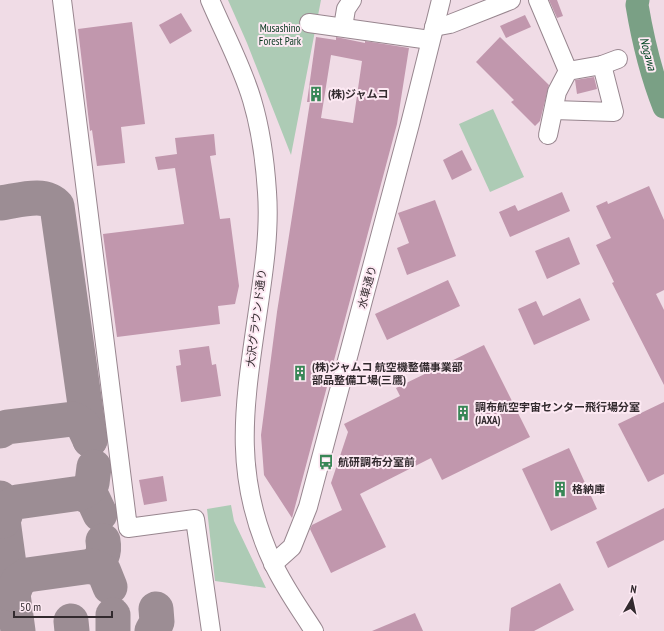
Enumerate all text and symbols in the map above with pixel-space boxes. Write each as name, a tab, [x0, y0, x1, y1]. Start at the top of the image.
park label: Musashino Forest Park	[259, 21, 302, 48]
water label: Nogawa	[637, 36, 660, 73]
building icon: (株)ジャムコ	[307, 85, 325, 103]
place label: (株)ジャムコ	[328, 87, 389, 101]
street label: 水車通り	[355, 264, 379, 310]
street label: 大沢グラウンド通り	[243, 268, 269, 368]
place label: (株)ジャムコ 航空機整備事業部 部品整備工場(三鷹)	[312, 360, 463, 387]
building icon: (株)ジャムコ 航空機整備事業部 部品整備工場(三鷹)	[291, 364, 309, 382]
place label: 調布航空宇宙センター飛行場分室 (JAXA)	[475, 400, 640, 427]
building icon: 調布航空宇宙センター飛行場分室 (JAXA)	[454, 404, 472, 422]
bus stop icon: 航研調布分室前	[317, 453, 335, 471]
place label: 航研調布分室前	[338, 455, 415, 469]
building icon: 格納庫	[551, 480, 569, 498]
place label: 格納庫	[572, 482, 605, 496]
north arrow	[612, 579, 652, 619]
text: N	[630, 582, 638, 597]
scale bar	[14, 593, 112, 619]
text: 50 m	[20, 599, 41, 614]

